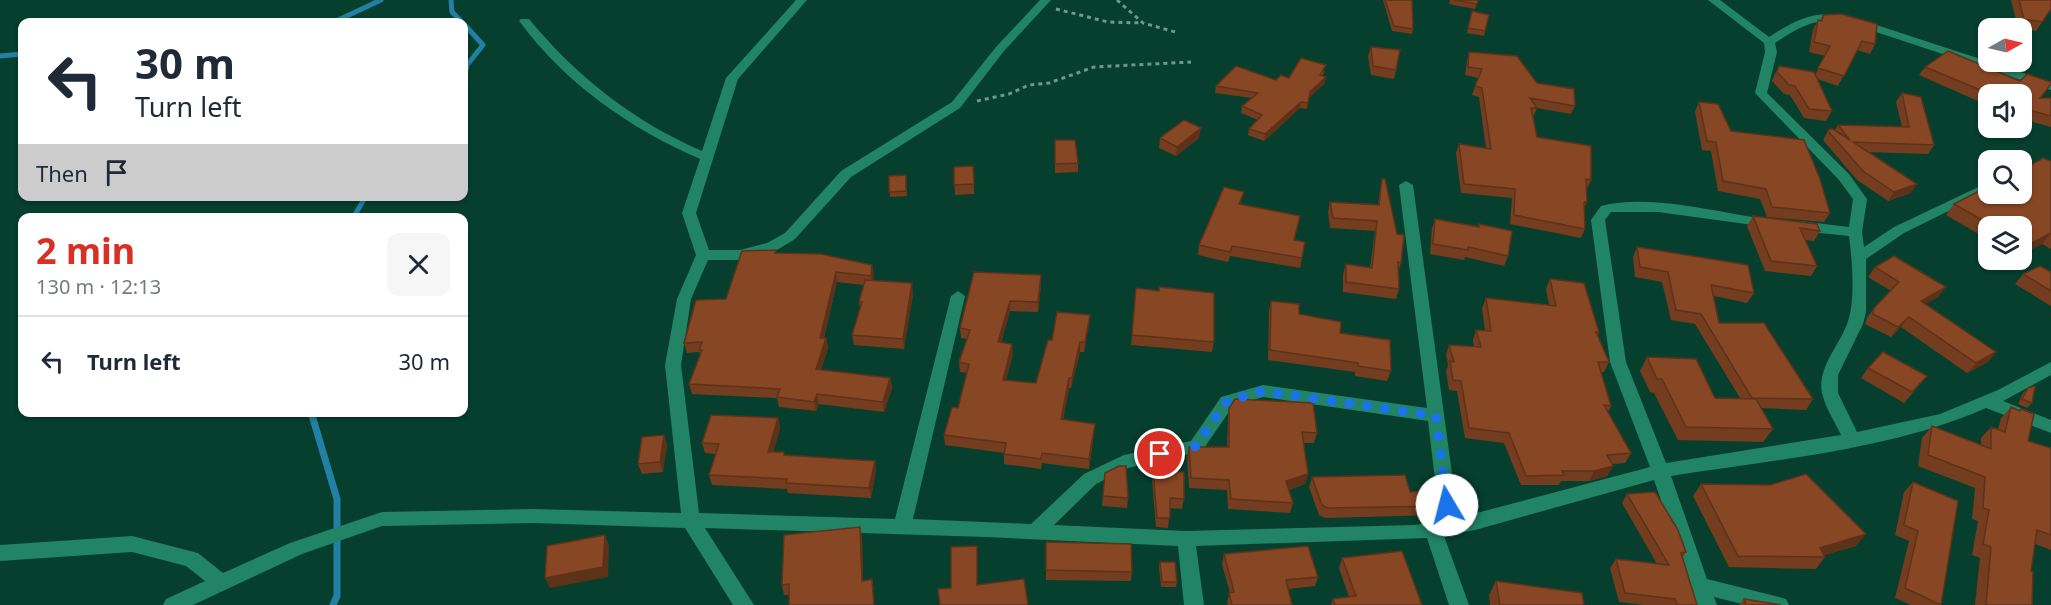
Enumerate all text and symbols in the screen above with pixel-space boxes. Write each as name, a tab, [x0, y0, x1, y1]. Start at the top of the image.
north arrow	[1978, 18, 2032, 72]
map controls	[1978, 18, 2032, 270]
text: 30 m	[135, 34, 235, 91]
icon: left	[36, 42, 114, 120]
button: sound	[1978, 84, 2032, 138]
text: Turn left	[135, 88, 241, 125]
button: search	[1978, 150, 2032, 204]
icon: arrive	[100, 156, 133, 189]
text: Then	[36, 158, 88, 188]
button: layers	[1978, 216, 2032, 270]
text: 2 min	[36, 226, 135, 275]
button: close	[387, 233, 450, 296]
text: 130 m · 12:13	[36, 273, 161, 300]
icon: left	[36, 345, 69, 378]
text: Turn left	[87, 346, 181, 376]
text: 30 m	[399, 346, 450, 376]
pin	[1134, 428, 1185, 479]
icon: arrive	[1143, 437, 1176, 470]
position arrow	[1415, 473, 1479, 537]

